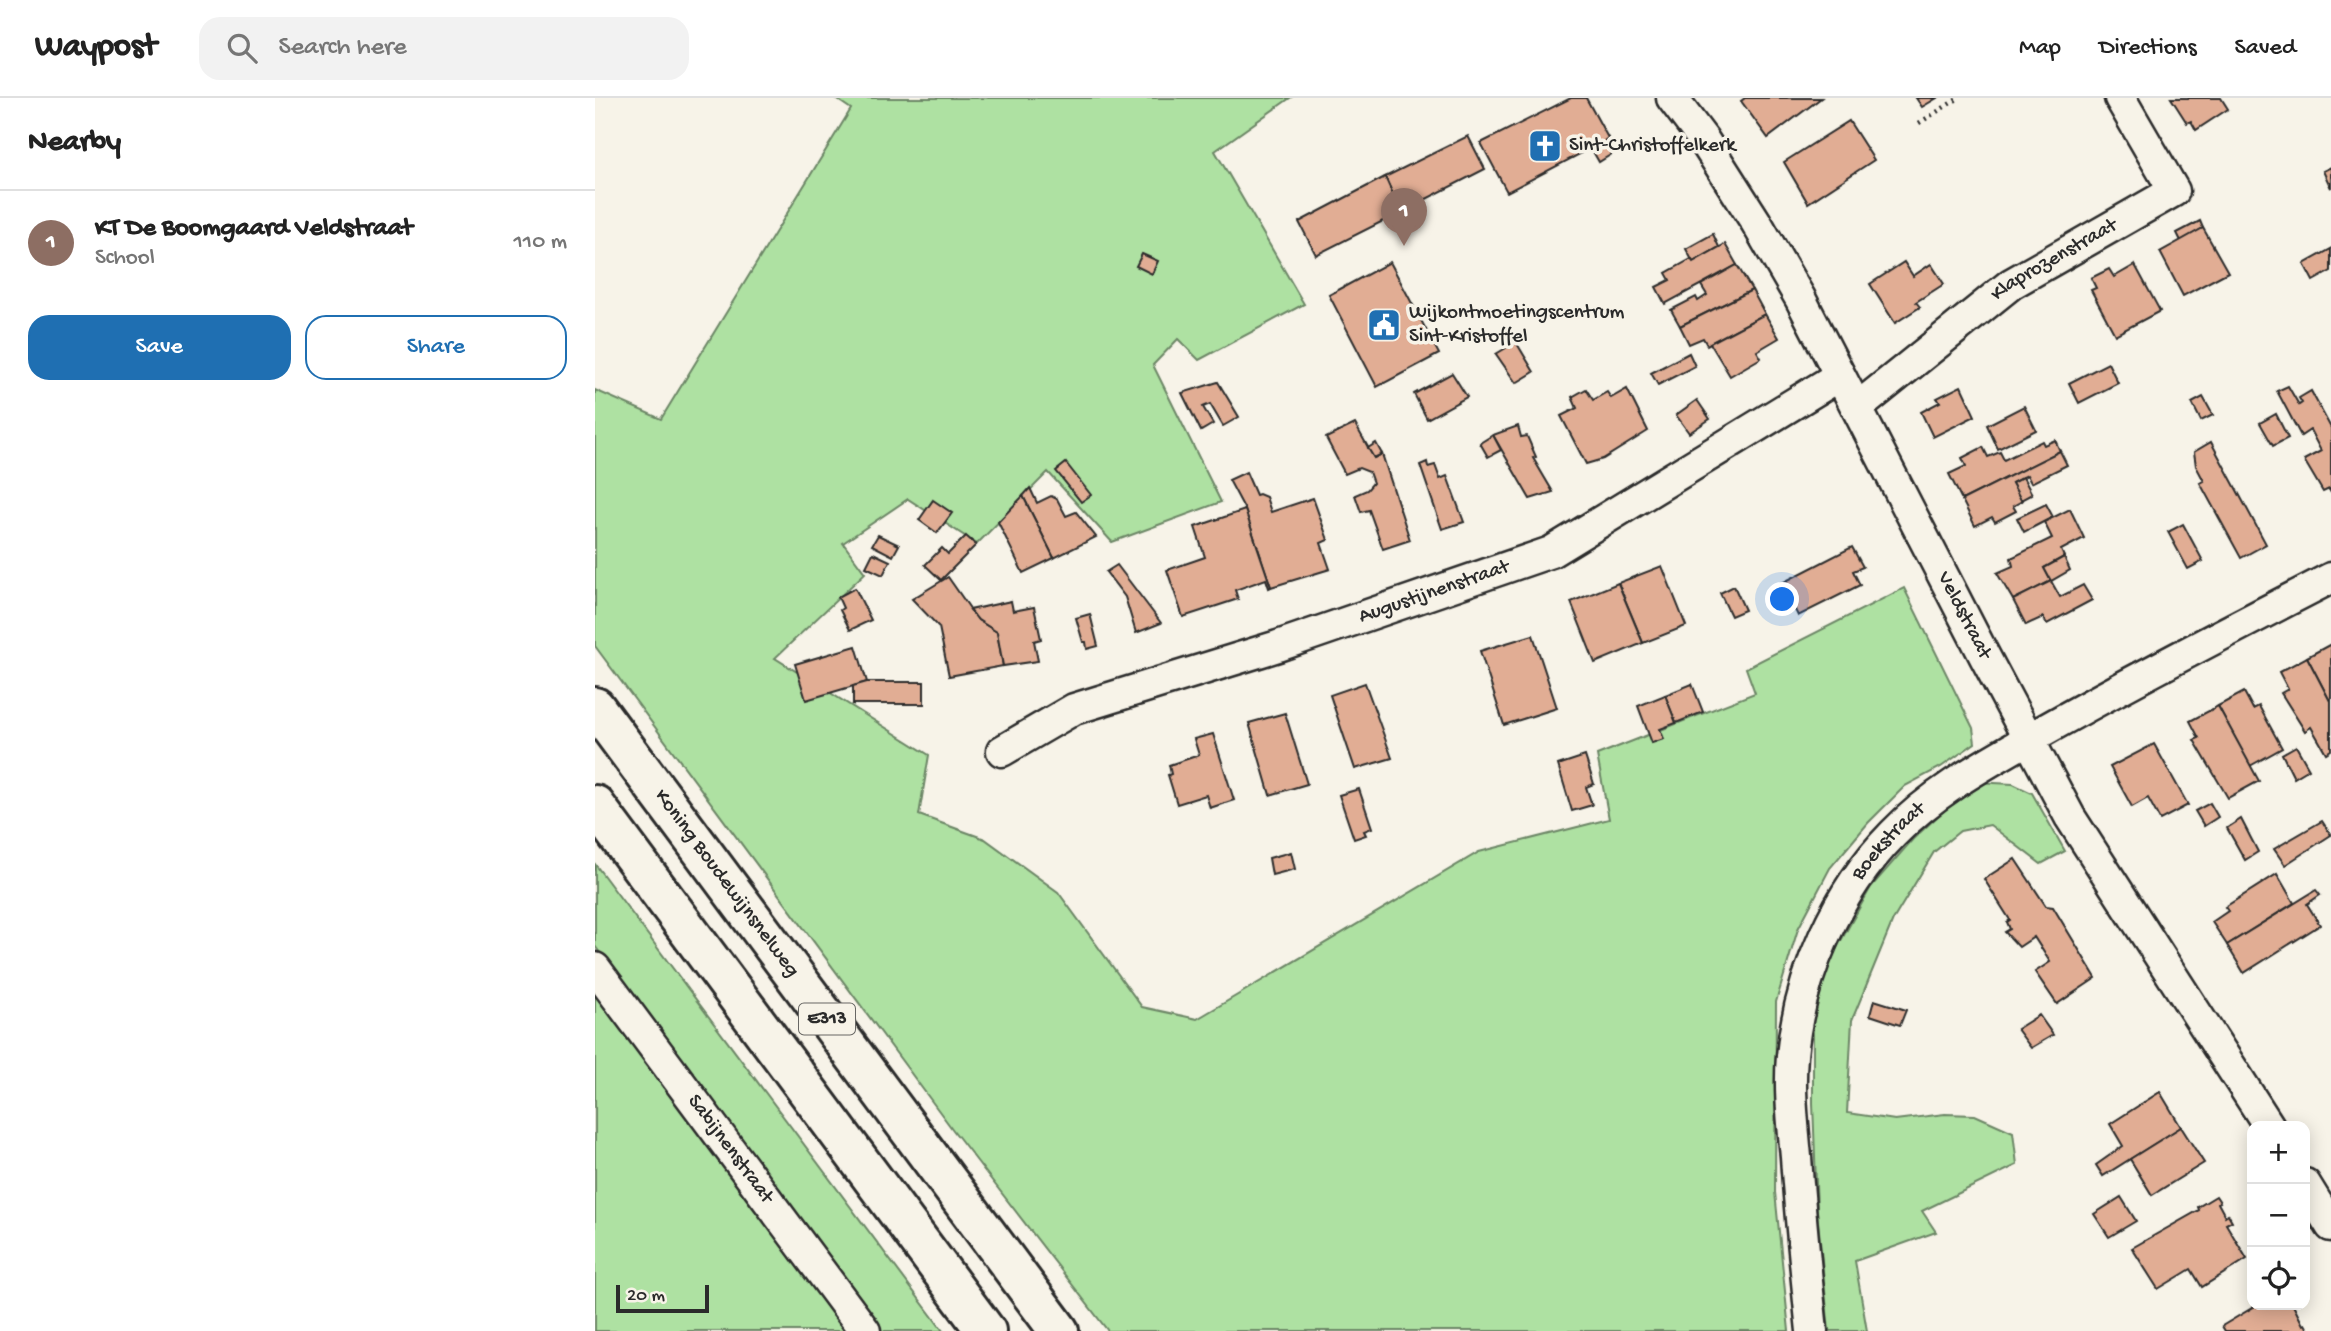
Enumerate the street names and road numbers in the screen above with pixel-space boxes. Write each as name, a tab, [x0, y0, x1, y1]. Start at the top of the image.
street label: Klaprozenstraat	[1986, 212, 2124, 307]
street label: Augustijnenstraat	[1356, 554, 1515, 630]
street label: Veldstraat	[1930, 567, 1998, 666]
street label: Koning Boudewijnsnelweg	[648, 785, 804, 982]
street label: Boekstraat	[1846, 796, 1933, 886]
road number: E313	[799, 1004, 855, 1035]
street label: Sabijnenstraat	[681, 1090, 780, 1211]

